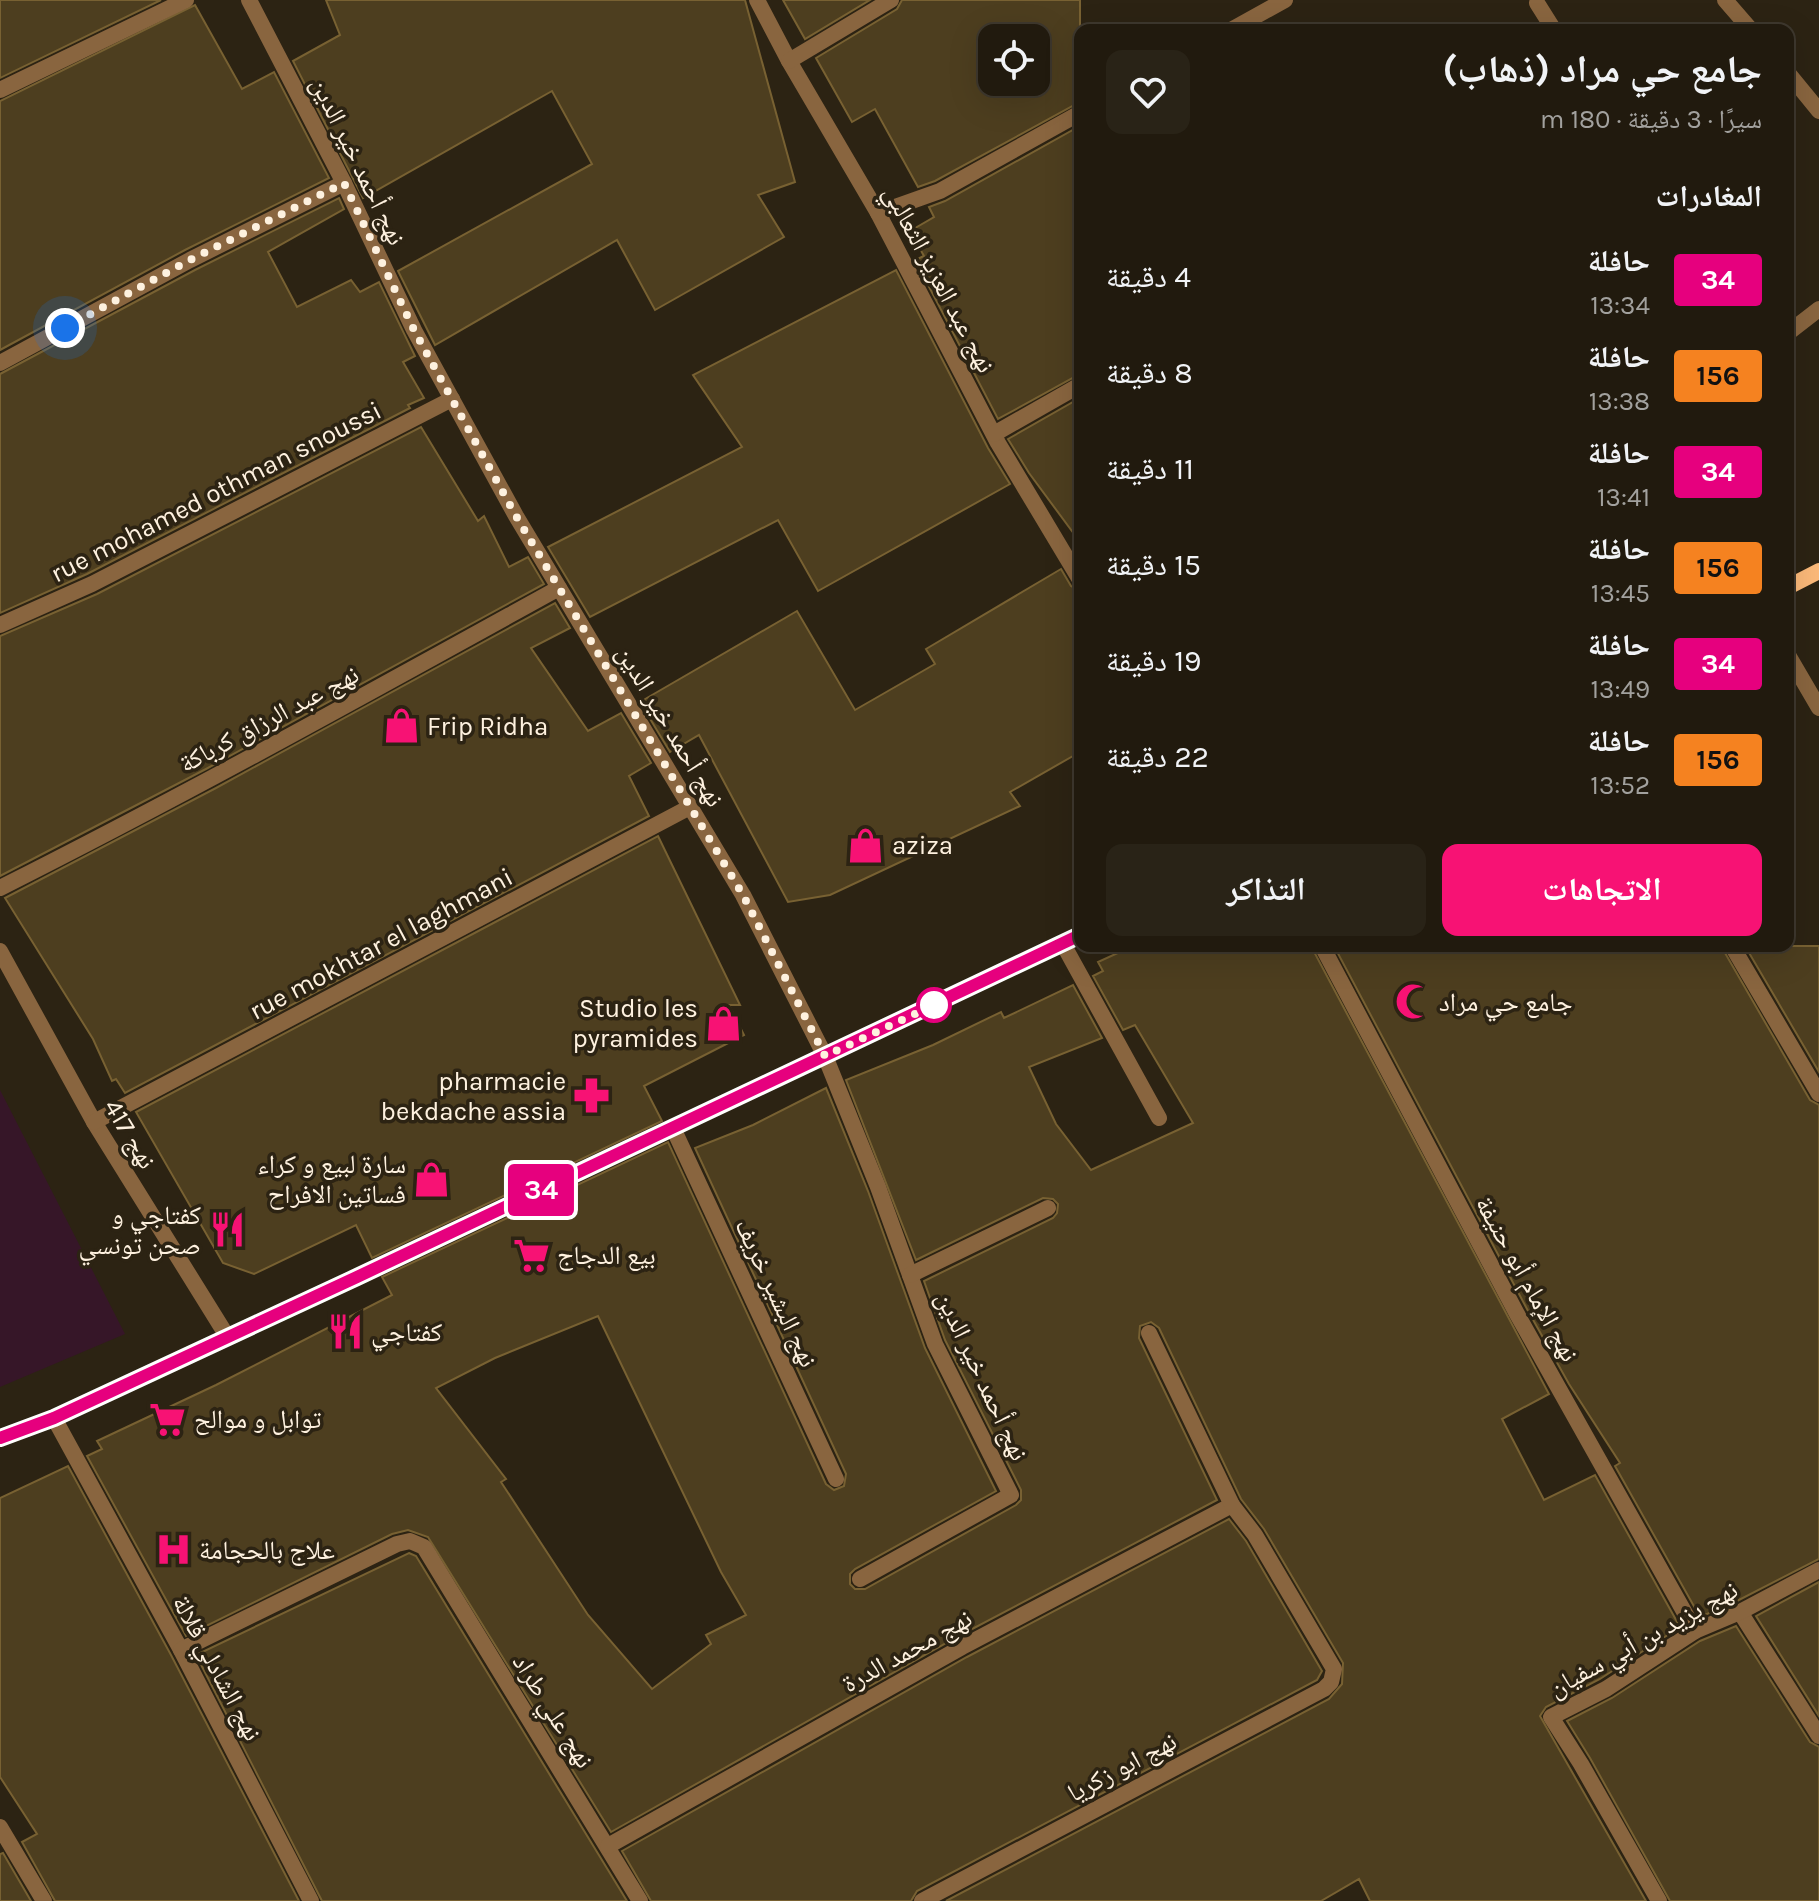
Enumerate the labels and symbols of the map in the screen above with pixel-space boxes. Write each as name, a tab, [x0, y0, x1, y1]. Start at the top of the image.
street label: نهج أحمد خير الدين	[303, 72, 413, 251]
street label: نهج عبد العزيز الثعالبي	[872, 180, 1001, 380]
your location	[45, 308, 85, 348]
street label: rue mohamed othman snoussi	[45, 395, 387, 589]
street label: نهج أحمد خير الدين	[609, 639, 731, 813]
street label: نهج عبد الرزاق كرباكة	[174, 659, 364, 780]
shop icon: Frip Ridha	[382, 707, 420, 745]
place label: Frip Ridha	[427, 711, 548, 742]
shop icon: aziza	[847, 826, 885, 864]
place label: aziza	[892, 830, 953, 861]
street label: rue mokhtar el laghmani	[244, 861, 518, 1027]
mosque icon: جامع حي مراد	[1394, 983, 1432, 1021]
place label: جامع حي مراد	[1439, 987, 1572, 1022]
unlabelled marker	[917, 988, 951, 1022]
place label: Studio les pyramides	[572, 993, 698, 1054]
shop icon: Studio les pyramides	[705, 1004, 743, 1042]
place label: pharmacie bekdache assia	[381, 1066, 566, 1127]
pharmacy icon: pharmacie bekdache assia	[573, 1077, 611, 1115]
street label: نهج 417	[96, 1093, 163, 1175]
place label: سارة لبيع و كراء فساتين الافراح	[257, 1149, 406, 1210]
shop icon: سارة لبيع و كراء فساتين الافراح	[413, 1160, 451, 1198]
line badge: 34	[505, 1164, 577, 1216]
street label: نهج الإمام أبو حنيفة	[1467, 1190, 1586, 1368]
place label: كفتاجي و صحن تونسي	[79, 1200, 201, 1265]
restaurant icon: كفتاجي و صحن تونسي	[208, 1211, 246, 1249]
street label: نهج البشير خريف	[727, 1214, 824, 1373]
supermarket icon: بيع الدجاج	[512, 1236, 550, 1274]
place label: بيع الدجاج	[557, 1240, 656, 1272]
street label: نهج أحمد خير الدين	[928, 1286, 1035, 1466]
restaurant icon: كفتاجي	[326, 1313, 364, 1351]
place label: كفتاجي	[371, 1317, 442, 1352]
supermarket icon: توابل و موالح	[149, 1400, 187, 1438]
place label: توابل و موالح	[194, 1404, 322, 1436]
hospital icon: علاج بالحجامة	[154, 1531, 192, 1569]
place label: علاج بالحجامة	[199, 1535, 335, 1566]
street label: نهج يزيد بن أبي سفيان	[1543, 1574, 1745, 1708]
street label: نهج الشادلي قلالة	[162, 1590, 268, 1748]
street label: نهج محمد الدرة	[837, 1603, 978, 1700]
street label: نهج علي طراد	[502, 1648, 600, 1776]
street label: نهج ابو زكريا	[1062, 1725, 1182, 1810]

